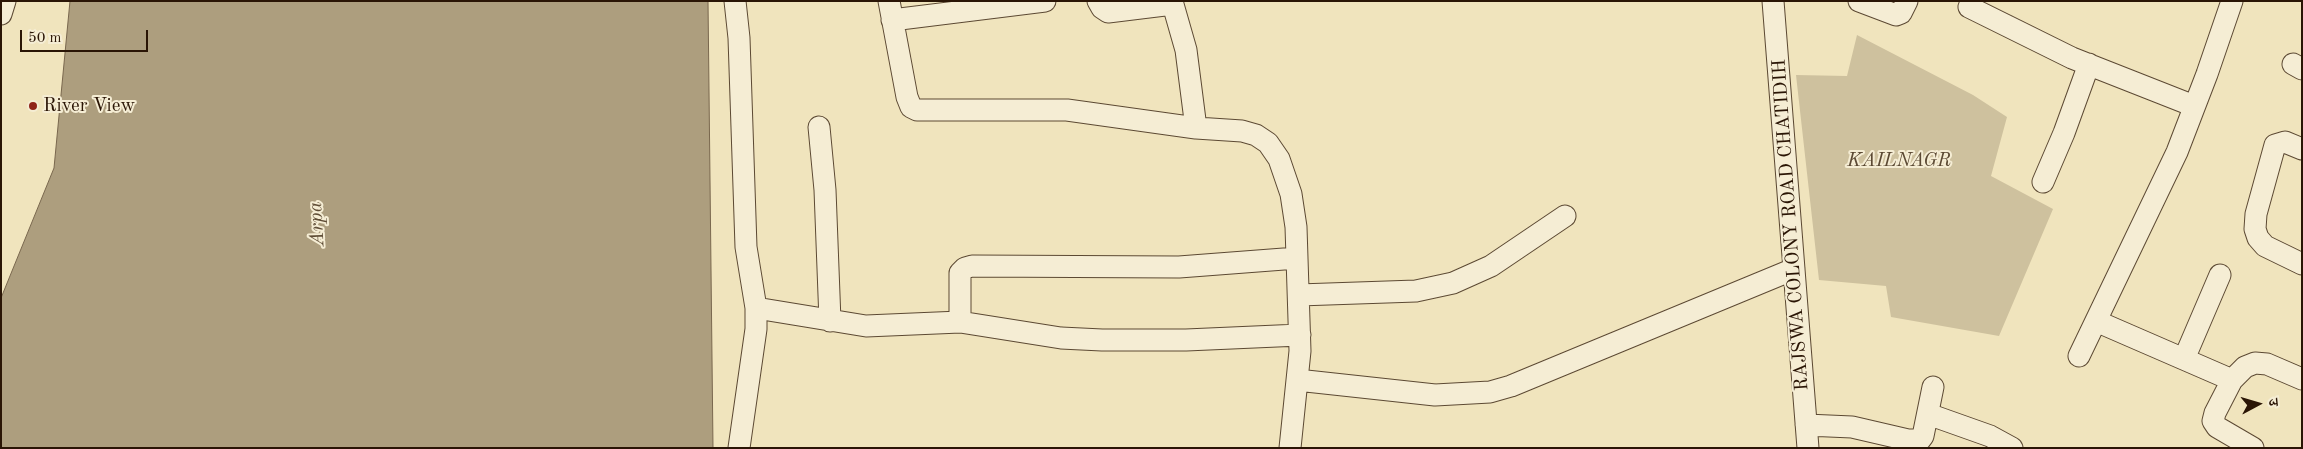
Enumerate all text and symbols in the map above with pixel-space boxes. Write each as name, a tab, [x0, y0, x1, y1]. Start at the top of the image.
scale bar	[22, 20, 150, 52]
text: 50 m	[28, 31, 62, 46]
street label: RAJSWA COLONY ROAD CHATIDIH	[1768, 58, 1814, 392]
place label: River View	[43, 95, 135, 117]
marker: River View	[27, 100, 39, 112]
park label: KAILNAGR	[1847, 150, 1951, 172]
water label: Arpa	[304, 201, 330, 247]
north arrow	[2233, 379, 2283, 429]
text: उ	[2266, 398, 2280, 407]

